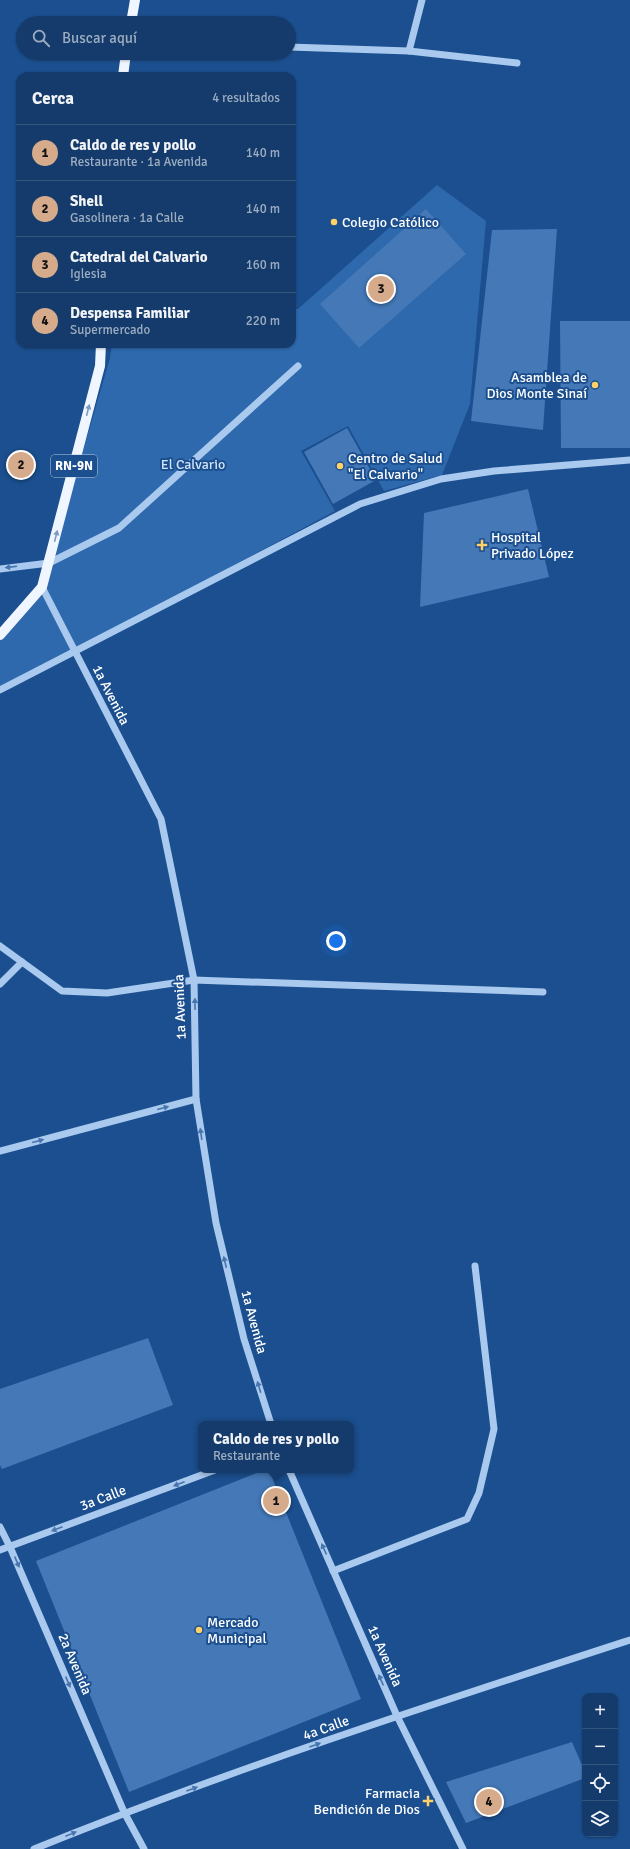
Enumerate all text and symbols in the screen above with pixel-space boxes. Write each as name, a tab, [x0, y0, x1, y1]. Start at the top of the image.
search box	[16, 16, 296, 60]
icon: search	[30, 27, 52, 49]
text: Buscar aquí	[62, 29, 137, 47]
text: Cerca	[32, 88, 74, 109]
text: 4 resultados	[212, 90, 280, 106]
text: Caldo de res y pollo	[70, 136, 196, 154]
text: 1	[41, 145, 49, 161]
text: 140 m	[246, 145, 280, 161]
text: Restaurante · 1a Avenida	[70, 154, 208, 170]
text: Shell	[70, 192, 103, 210]
text: 2	[41, 201, 49, 217]
text: 140 m	[246, 201, 280, 217]
text: Gasolinera · 1a Calle	[70, 210, 184, 226]
place label: Colegio Católico	[342, 214, 439, 231]
marker: Colegio Católico	[329, 217, 339, 227]
text: Catedral del Calvario	[70, 248, 208, 266]
text: 3	[41, 257, 49, 273]
text: 160 m	[246, 257, 280, 273]
text: Iglesia	[70, 266, 107, 282]
pin: 3	[368, 274, 394, 304]
text: Despensa Familiar	[70, 304, 190, 322]
text: 4	[41, 313, 49, 329]
text: 220 m	[246, 313, 280, 329]
text: Supermercado	[70, 322, 150, 338]
place label: Asamblea de Dios Monte Sinaí	[486, 369, 587, 402]
marker: Asamblea de Dios Monte Sinaí	[590, 380, 600, 390]
one-way arrow	[85, 404, 91, 416]
pin: 2	[8, 450, 34, 480]
place label: Centro de Salud "El Calvario"	[348, 450, 443, 483]
road number: RN-9N	[51, 455, 97, 477]
park label: El Calvario	[161, 456, 225, 473]
marker: Centro de Salud "El Calvario"	[335, 461, 345, 471]
place label: Hospital Privado López	[491, 529, 574, 562]
one-way arrow	[53, 530, 59, 543]
marker: Hospital Privado López	[476, 539, 488, 551]
one-way arrow	[4, 564, 17, 571]
street label: 1a Avenida	[89, 662, 133, 728]
your location	[326, 931, 346, 951]
street label: 1a Avenida	[170, 974, 190, 1040]
one-way arrow	[192, 997, 198, 1010]
one-way arrow	[158, 1105, 170, 1111]
one-way arrow	[198, 1128, 204, 1140]
one-way arrow	[31, 1138, 44, 1144]
one-way arrow	[221, 1255, 227, 1268]
street label: 1a Avenida	[237, 1288, 271, 1356]
one-way arrow	[255, 1381, 261, 1393]
popup	[198, 1421, 354, 1473]
text: Caldo de res y pollo	[213, 1430, 339, 1448]
text: Restaurante	[213, 1448, 280, 1464]
street label: 3a Calle	[77, 1481, 129, 1515]
one-way arrow	[172, 1481, 184, 1487]
pin: 1	[263, 1486, 289, 1516]
one-way arrow	[51, 1527, 63, 1533]
one-way arrow	[320, 1542, 326, 1554]
one-way arrow	[14, 1557, 20, 1568]
place label: Mercado Municipal	[207, 1614, 267, 1647]
street label: 1a Avenida	[364, 1623, 406, 1689]
marker: Mercado Municipal	[194, 1625, 204, 1635]
street label: 2a Avenida	[54, 1631, 96, 1697]
one-way arrow	[378, 1675, 384, 1686]
one-way arrow	[65, 1676, 71, 1687]
map controls	[582, 1693, 618, 1837]
button: +	[582, 1693, 618, 1729]
street label: 4a Calle	[300, 1712, 352, 1744]
button: −	[582, 1729, 618, 1765]
one-way arrow	[309, 1742, 321, 1748]
button: locate	[582, 1765, 618, 1801]
place label: Farmacia Bendición de Dios	[313, 1785, 420, 1818]
one-way arrow	[187, 1786, 199, 1792]
pin: 4	[476, 1787, 502, 1817]
marker: Farmacia Bendición de Dios	[423, 1796, 433, 1806]
button: layers	[582, 1801, 618, 1837]
one-way arrow	[65, 1831, 77, 1837]

